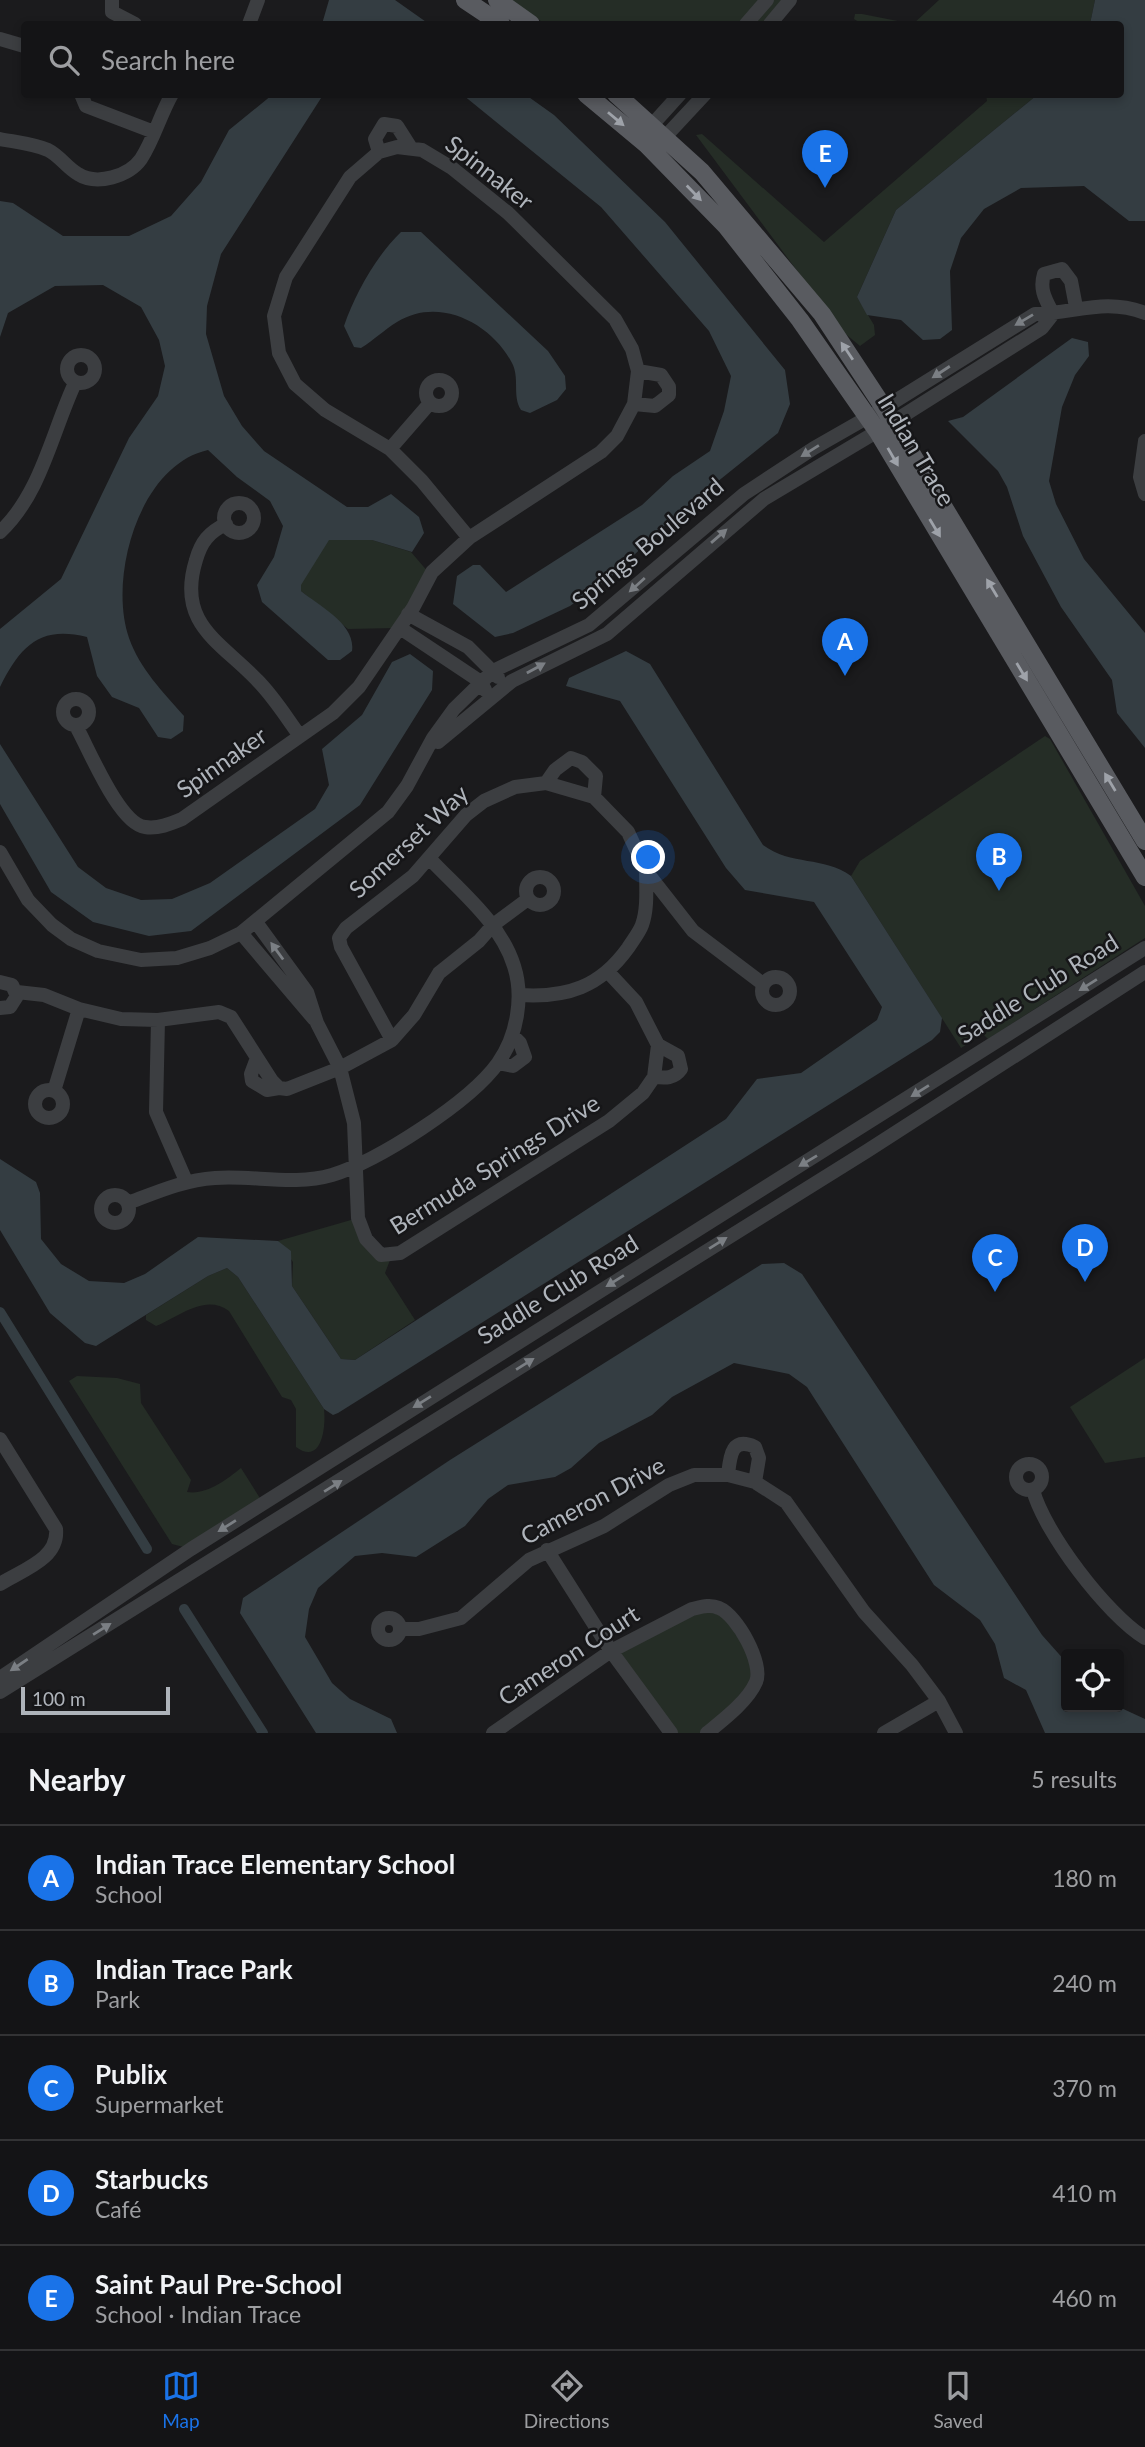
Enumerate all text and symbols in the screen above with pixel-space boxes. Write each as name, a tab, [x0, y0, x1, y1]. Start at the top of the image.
search box	[21, 21, 1124, 98]
icon: search	[45, 41, 83, 79]
text: Search here	[101, 44, 235, 76]
one-way arrow	[607, 112, 625, 127]
street label: Spinnaker	[440, 128, 540, 215]
pin: E	[802, 130, 848, 188]
one-way arrow	[686, 184, 702, 201]
one-way arrow	[1014, 314, 1033, 326]
one-way arrow	[840, 342, 854, 360]
one-way arrow	[931, 365, 950, 378]
street label: Indian Trace	[872, 388, 962, 511]
one-way arrow	[800, 444, 819, 457]
one-way arrow	[887, 448, 899, 467]
street label: Springs Boulevard	[565, 471, 729, 615]
one-way arrow	[928, 518, 941, 537]
one-way arrow	[710, 529, 727, 544]
one-way arrow	[629, 577, 646, 593]
one-way arrow	[986, 578, 999, 597]
pin: A	[822, 618, 868, 676]
one-way arrow	[526, 662, 546, 674]
one-way arrow	[1016, 663, 1029, 682]
street label: Spinnaker	[170, 720, 272, 803]
one-way arrow	[1103, 773, 1116, 792]
street label: Somerset Way	[342, 778, 474, 904]
pin: B	[976, 833, 1022, 891]
your location	[631, 840, 665, 874]
street label: Saddle Club Road	[951, 927, 1123, 1049]
one-way arrow	[270, 942, 284, 960]
one-way arrow	[1079, 979, 1098, 992]
one-way arrow	[911, 1084, 930, 1097]
street label: Bermuda Springs Drive	[384, 1087, 604, 1240]
one-way arrow	[798, 1154, 817, 1167]
pin: D	[1062, 1224, 1108, 1282]
street label: Saddle Club Road	[471, 1228, 643, 1350]
pin: C	[972, 1234, 1018, 1292]
one-way arrow	[708, 1236, 727, 1249]
one-way arrow	[605, 1274, 624, 1287]
one-way arrow	[516, 1358, 535, 1371]
one-way arrow	[413, 1396, 432, 1409]
street label: Cameron Drive	[515, 1450, 669, 1550]
one-way arrow	[323, 1479, 342, 1492]
one-way arrow	[217, 1520, 236, 1533]
street label: Cameron Court	[492, 1598, 644, 1711]
one-way arrow	[93, 1623, 112, 1636]
map controls	[1061, 1649, 1124, 1712]
button: locate	[1061, 1649, 1124, 1712]
one-way arrow	[10, 1658, 29, 1671]
scale bar	[21, 1684, 170, 1716]
text: 100 m	[32, 1687, 86, 1710]
text: Nearby	[28, 1761, 126, 1797]
text: 5 results	[1031, 1765, 1117, 1793]
text: Indian Trace Elementary School	[95, 1848, 455, 1880]
text: A	[43, 1864, 59, 1892]
text: 180 m	[1052, 1864, 1117, 1892]
text: School	[95, 1880, 163, 1908]
text: Indian Trace Park	[95, 1953, 293, 1985]
text: B	[43, 1969, 59, 1997]
text: 240 m	[1052, 1969, 1117, 1997]
text: Park	[95, 1985, 140, 2013]
text: Publix	[95, 2058, 167, 2090]
text: C	[43, 2074, 59, 2102]
text: 370 m	[1052, 2074, 1117, 2102]
text: Supermarket	[95, 2090, 224, 2118]
text: Starbucks	[95, 2163, 209, 2195]
text: D	[42, 2179, 60, 2207]
text: 410 m	[1052, 2179, 1117, 2207]
text: Café	[95, 2195, 141, 2223]
text: Saint Paul Pre-School	[95, 2268, 342, 2300]
text: E	[44, 2284, 58, 2312]
text: 460 m	[1052, 2284, 1117, 2312]
text: School · Indian Trace	[95, 2300, 301, 2328]
tab: Map	[162, 2367, 200, 2432]
tab: Directions	[524, 2367, 610, 2432]
tab: Saved	[933, 2367, 983, 2432]

